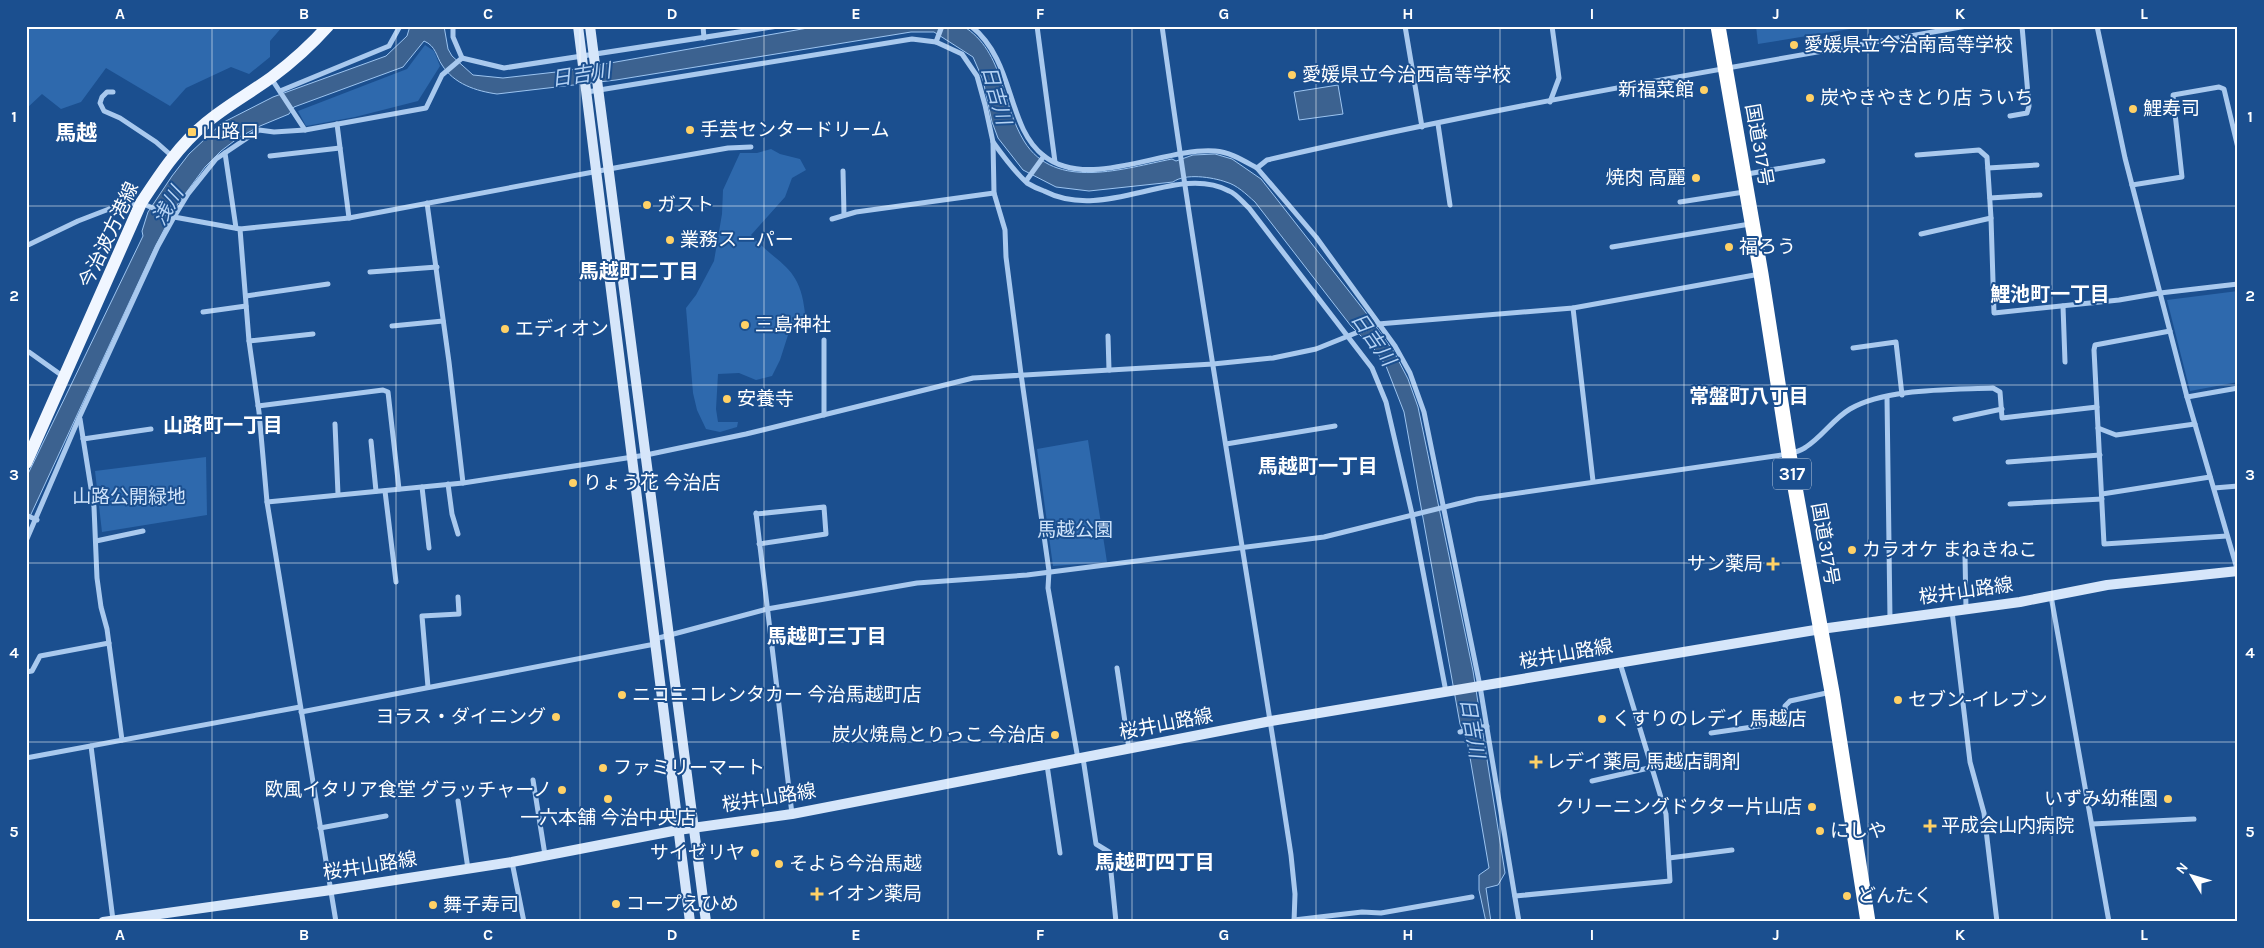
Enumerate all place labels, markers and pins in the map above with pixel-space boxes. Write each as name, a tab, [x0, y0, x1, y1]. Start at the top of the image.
place label: 愛媛県立今治南高等学校	[1804, 34, 2013, 56]
marker: 愛媛県立今治南高等学校	[1788, 39, 1800, 51]
place label: 愛媛県立今治西高等学校	[1302, 64, 1511, 86]
marker: 愛媛県立今治西高等学校	[1286, 69, 1298, 81]
place label: 新福菜館	[1618, 79, 1694, 101]
marker: 新福菜館	[1698, 84, 1710, 96]
place label: 炭やきやきとり店 ういち	[1820, 87, 2034, 109]
marker: 炭やきやきとり店 ういち	[1804, 92, 1816, 104]
place label: 鯉寿司	[2143, 98, 2200, 120]
marker: 鯉寿司	[2127, 103, 2139, 115]
place label: 手芸センタードリーム	[700, 119, 889, 141]
place label: 山路口	[202, 121, 259, 143]
marker: 手芸センタードリーム	[684, 124, 696, 136]
marker: 山路口	[186, 126, 198, 138]
place label: 焼肉 高麗	[1605, 167, 1686, 189]
marker: 焼肉 高麗	[1690, 172, 1702, 184]
place label: ガスト	[657, 194, 714, 216]
marker: ガスト	[641, 199, 653, 211]
place label: 業務スーパー	[680, 229, 794, 251]
marker: 業務スーパー	[664, 234, 676, 246]
place label: 福ろう	[1739, 236, 1796, 258]
marker: 福ろう	[1723, 241, 1735, 253]
place label: 三島神社	[755, 314, 831, 336]
place label: エディオン	[515, 318, 609, 340]
marker: 三島神社	[739, 319, 751, 331]
marker: エディオン	[499, 323, 511, 335]
place label: 安養寺	[737, 388, 794, 410]
marker: 安養寺	[721, 393, 733, 405]
place label: りょう花 今治店	[583, 472, 721, 494]
marker: りょう花 今治店	[567, 477, 579, 489]
place label: カラオケ まねきねこ	[1862, 539, 2038, 561]
marker: カラオケ まねきねこ	[1846, 544, 1858, 556]
place label: サン薬局	[1687, 553, 1763, 575]
marker: サン薬局	[1767, 558, 1779, 570]
place label: ニコニコレンタカー 今治馬越町店	[632, 684, 922, 706]
marker: ニコニコレンタカー 今治馬越町店	[616, 689, 628, 701]
place label: セブン-イレブン	[1908, 689, 2048, 711]
marker: セブン-イレブン	[1892, 694, 1904, 706]
place label: ヨラス・ダイニング	[375, 706, 546, 728]
place label: くすりのレデイ 馬越店	[1612, 708, 1807, 730]
marker: ヨラス・ダイニング	[550, 711, 562, 723]
marker: くすりのレデイ 馬越店	[1596, 713, 1608, 725]
place label: 炭火焼鳥とりっこ 今治店	[831, 724, 1045, 746]
marker: 炭火焼鳥とりっこ 今治店	[1049, 729, 1061, 741]
place label: レデイ薬局 馬越店調剤	[1546, 751, 1741, 773]
marker: レデイ薬局 馬越店調剤	[1530, 756, 1542, 768]
place label: ファミリーマート	[613, 757, 765, 779]
marker: ファミリーマート	[597, 762, 609, 774]
place label: 欧風イタリア食堂 グラッチャーノ	[265, 779, 552, 801]
marker: 欧風イタリア食堂 グラッチャーノ	[556, 784, 568, 796]
place label: いずみ幼稚園	[2044, 788, 2158, 810]
marker: 一六本舗 今治中央店	[602, 793, 614, 805]
marker: いずみ幼稚園	[2162, 793, 2174, 805]
place label: クリーニングドクター片山店	[1556, 796, 1802, 818]
marker: クリーニングドクター片山店	[1806, 801, 1818, 813]
place label: 一六本舗 今治中央店	[520, 807, 696, 829]
place label: 平成会山内病院	[1941, 815, 2074, 837]
marker: 平成会山内病院	[1923, 819, 1937, 833]
place label: にしや	[1830, 820, 1887, 842]
marker: にしや	[1814, 825, 1826, 837]
place label: サイゼリヤ	[650, 842, 745, 864]
marker: サイゼリヤ	[749, 847, 761, 859]
place label: そよら今治馬越	[789, 853, 922, 875]
marker: そよら今治馬越	[773, 858, 785, 870]
place label: イオン薬局	[827, 883, 922, 905]
place label: どんたく	[1857, 885, 1933, 907]
marker: イオン薬局	[811, 888, 823, 900]
marker: どんたく	[1841, 890, 1853, 902]
place label: コープえひめ	[626, 893, 739, 915]
place label: 舞子寿司	[443, 894, 519, 916]
marker: コープえひめ	[610, 898, 622, 910]
marker: 舞子寿司	[427, 899, 439, 911]

